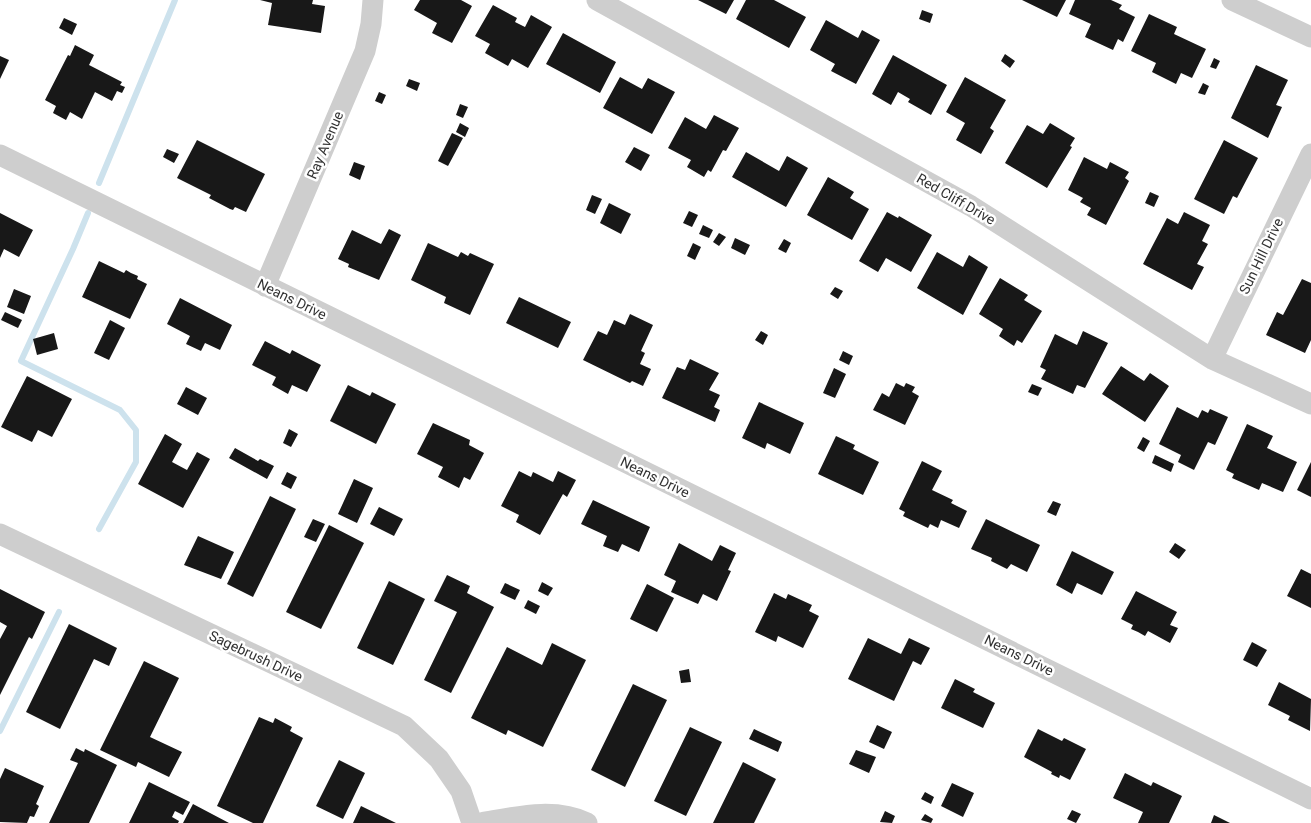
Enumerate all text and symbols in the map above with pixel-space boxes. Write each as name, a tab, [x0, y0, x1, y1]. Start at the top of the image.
street label: Ray Avenue	[304, 109, 346, 181]
street label: Red Cliff Drive	[914, 170, 998, 228]
street label: Sun Hill Drive	[1236, 215, 1286, 297]
street label: Neans Drive	[255, 275, 329, 323]
street label: Neans Drive	[618, 453, 692, 501]
street label: Sagebrush Drive	[207, 627, 305, 685]
street label: Neans Drive	[982, 631, 1056, 679]

